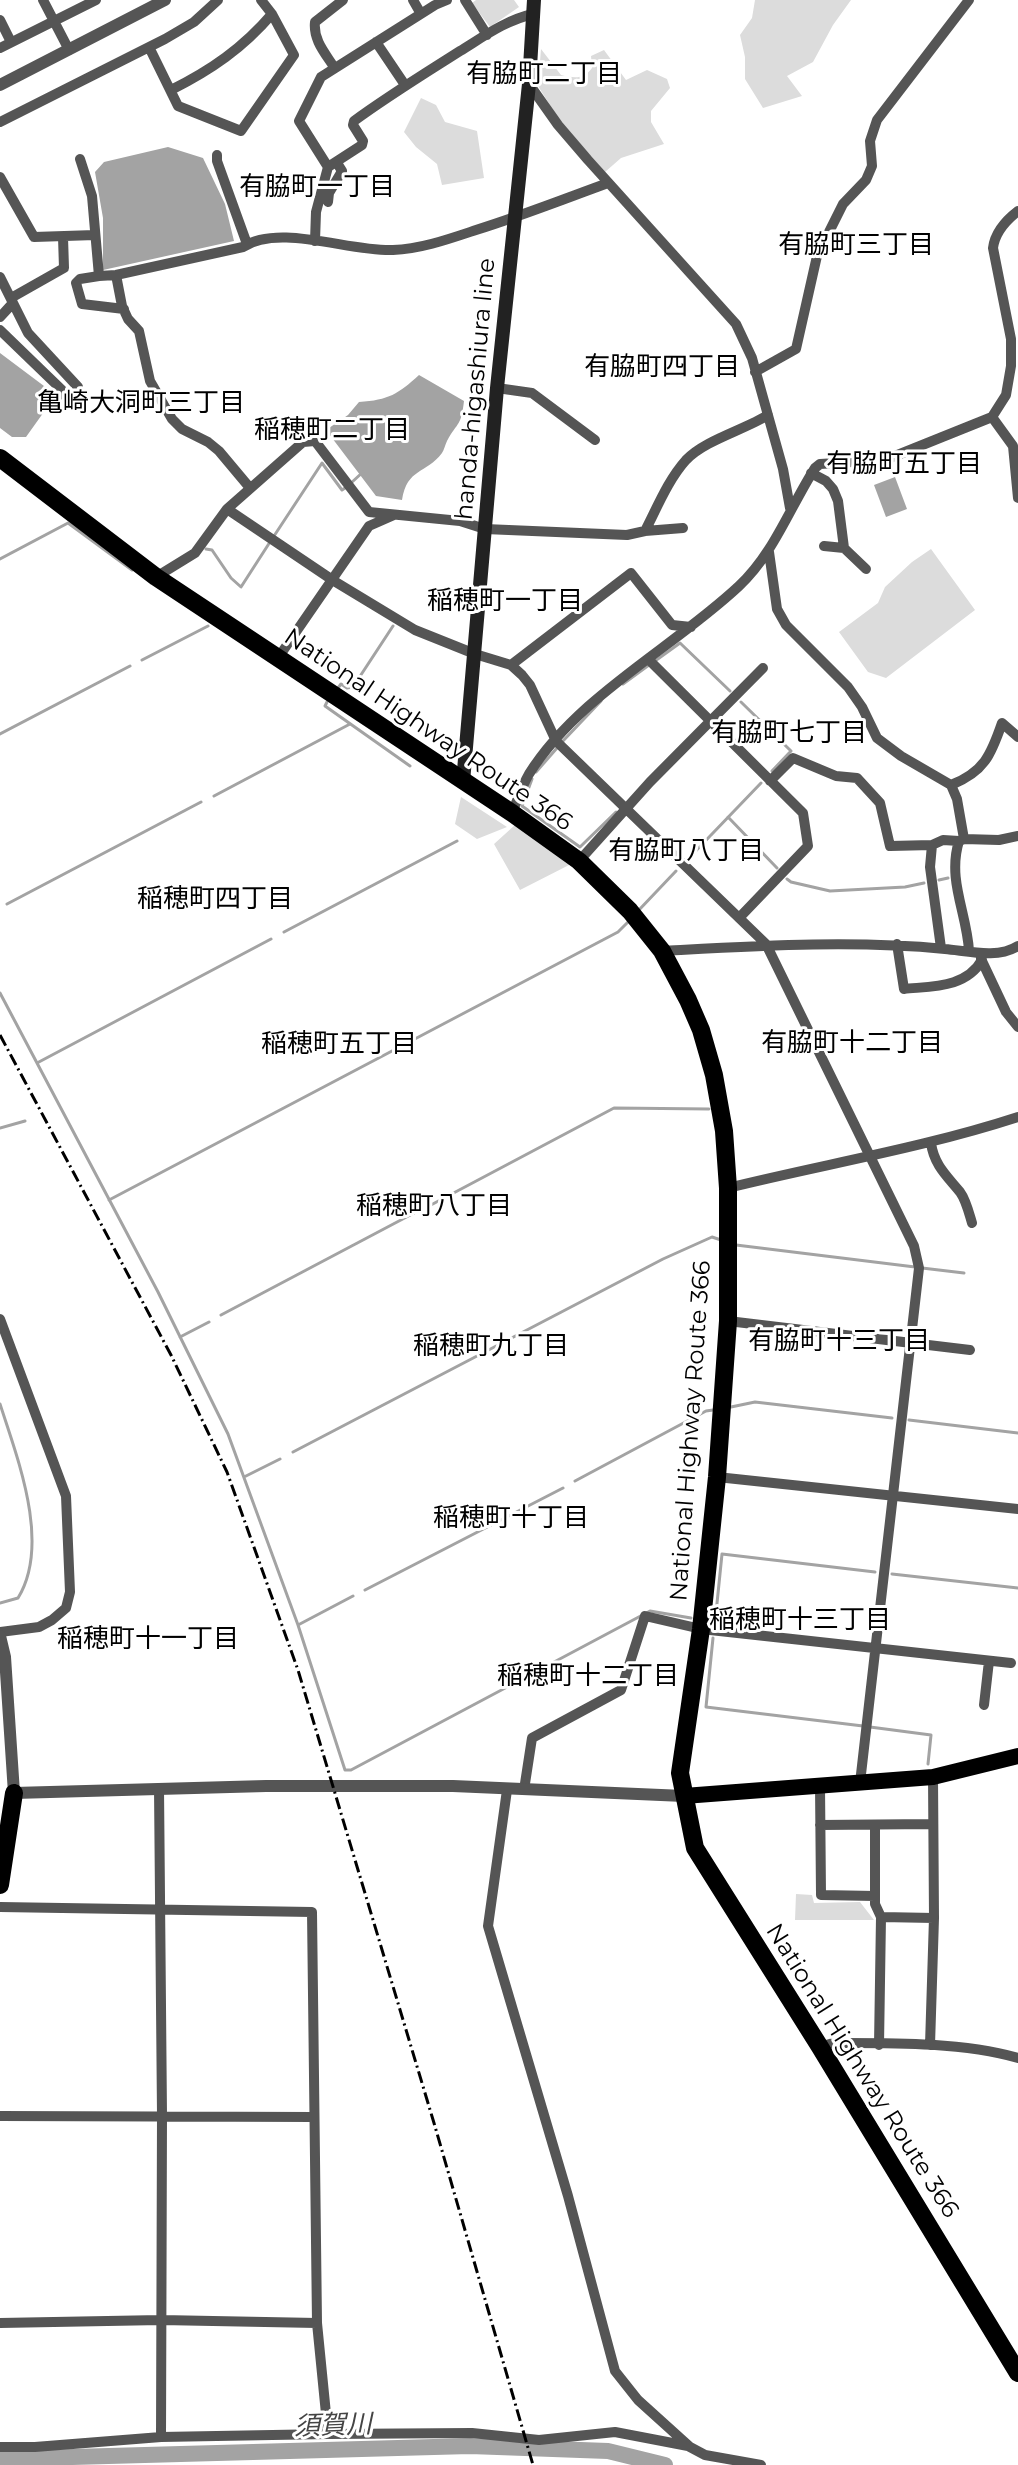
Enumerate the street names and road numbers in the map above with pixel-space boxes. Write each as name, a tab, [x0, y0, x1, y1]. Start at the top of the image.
street label: handa-higashiura line	[450, 257, 502, 521]
street label: National Highway Route 366	[278, 623, 578, 837]
street label: National Highway Route 366	[665, 1260, 717, 1602]
street label: National Highway Route 366	[759, 1919, 965, 2223]

